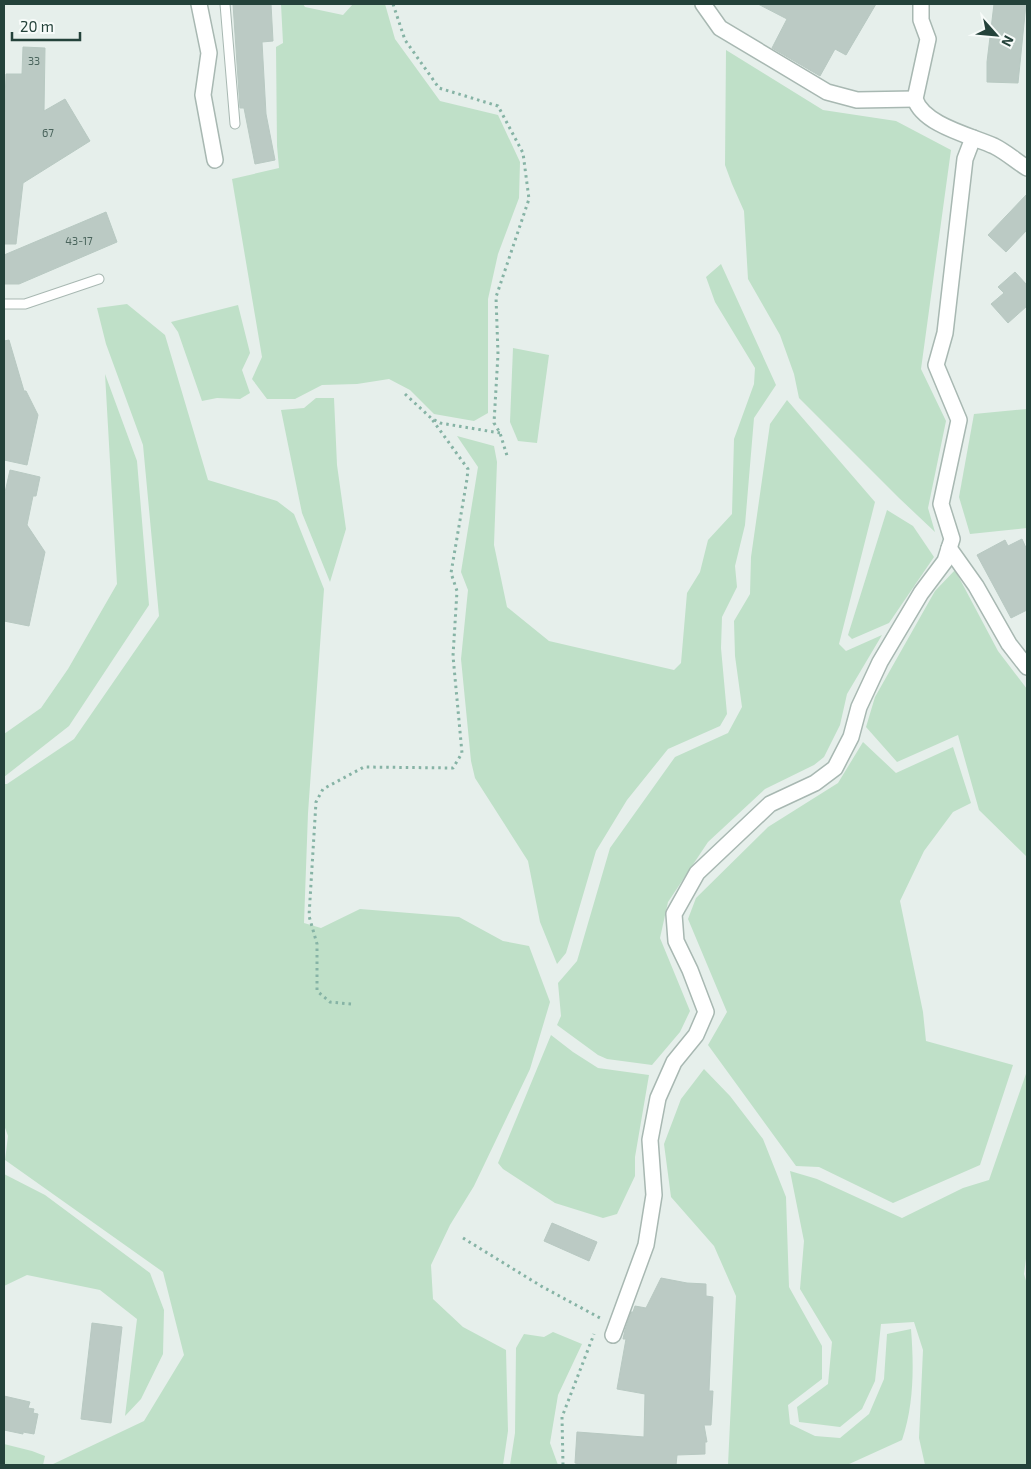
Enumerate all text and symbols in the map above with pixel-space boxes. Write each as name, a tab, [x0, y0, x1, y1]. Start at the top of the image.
scale bar	[12, 10, 80, 42]
north arrow	[971, 10, 1021, 60]
text: 20 m	[20, 17, 54, 35]
text: N	[998, 33, 1018, 49]
house number: 33	[28, 54, 40, 67]
house number: 67	[42, 126, 54, 139]
house number: 43-17	[65, 234, 93, 247]

